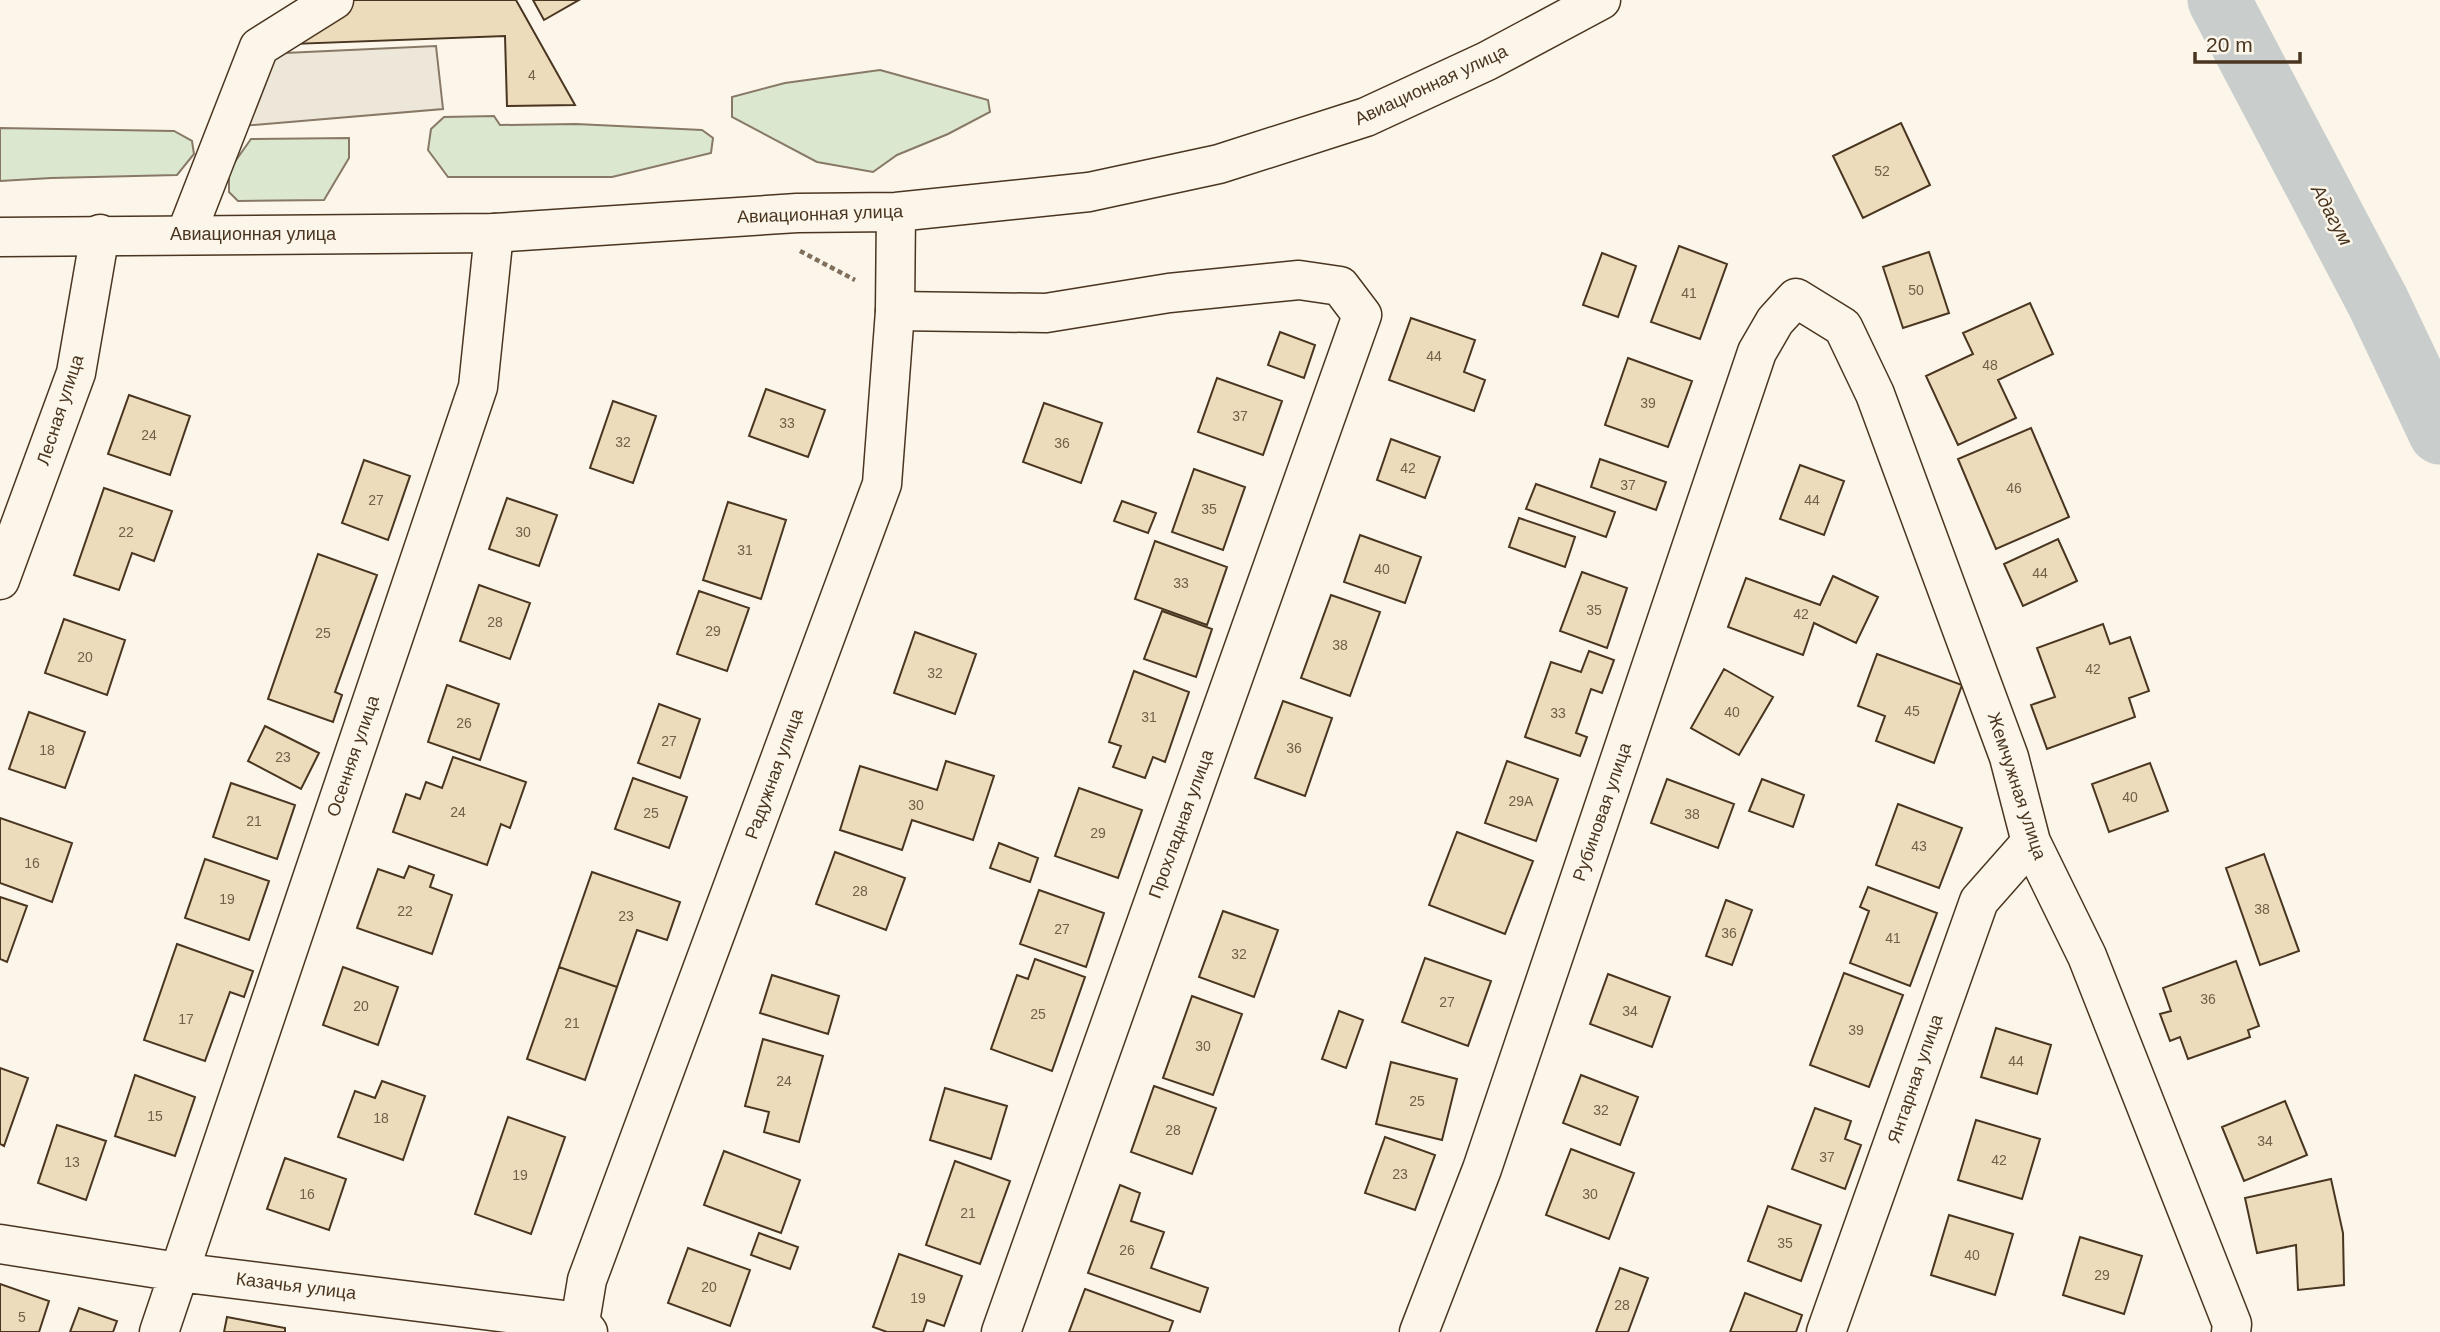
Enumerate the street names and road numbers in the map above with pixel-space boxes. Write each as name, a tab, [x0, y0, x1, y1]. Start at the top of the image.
street label: Авиационная улица	[1351, 40, 1511, 129]
street label: Авиационная улица	[737, 201, 904, 227]
street label: Авиационная улица	[170, 224, 337, 244]
street label: Лесная улица	[33, 351, 88, 468]
street label: Осенняя улица	[323, 692, 383, 819]
street label: Радужная улица	[741, 705, 807, 842]
street label: Жемчужная улица	[1984, 710, 2051, 863]
street label: Рубиновая улица	[1569, 739, 1635, 884]
street label: Прохладная улица	[1145, 746, 1218, 901]
street label: Янтарная улица	[1884, 1011, 1947, 1146]
street label: Казачья улица	[235, 1269, 358, 1303]

